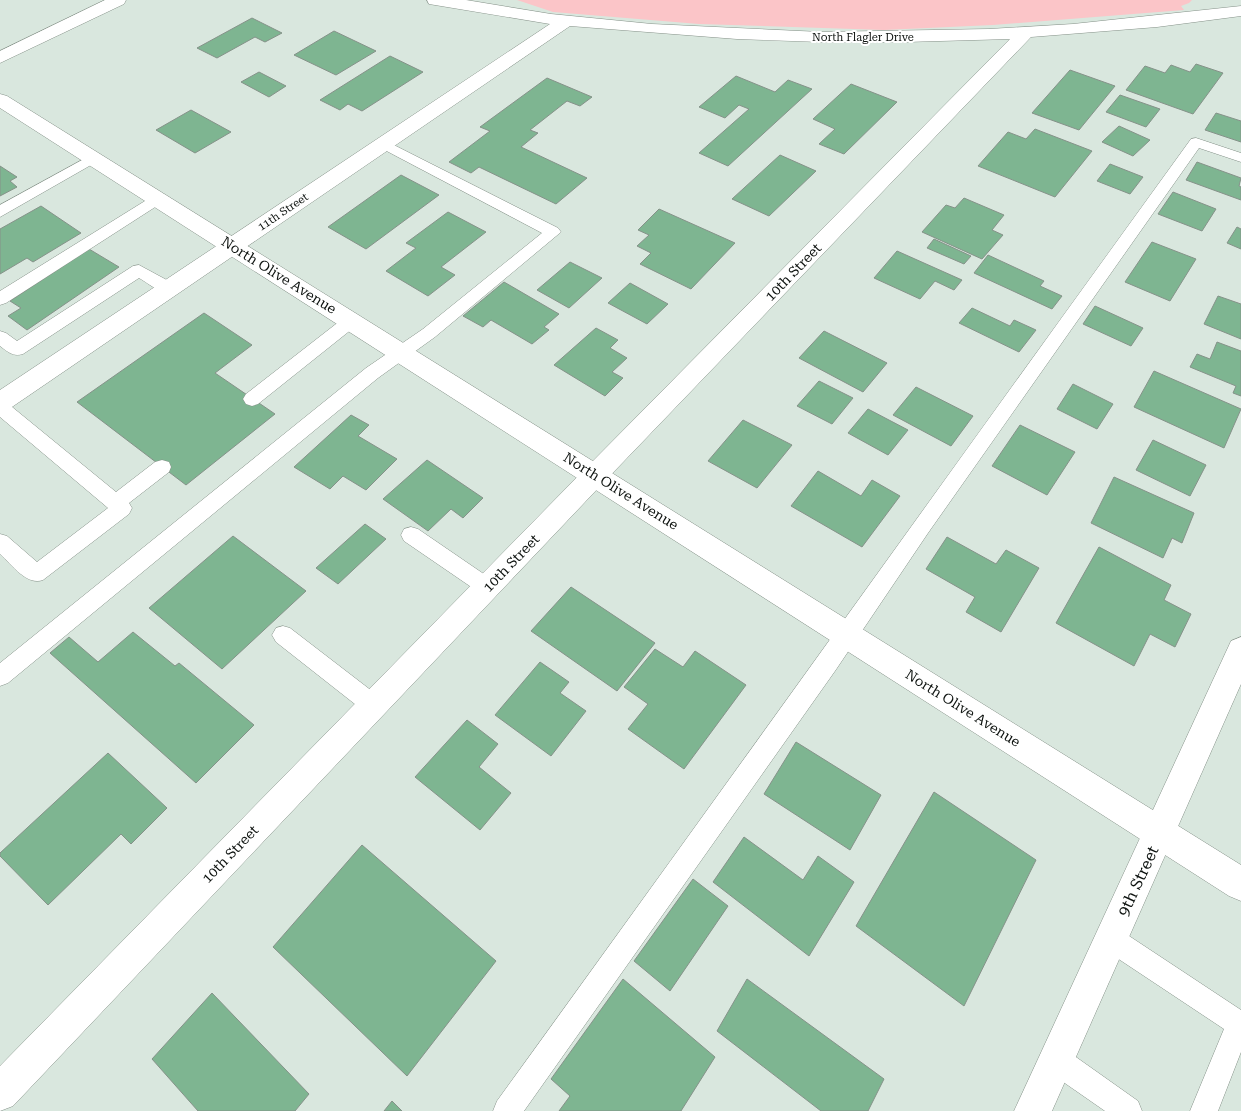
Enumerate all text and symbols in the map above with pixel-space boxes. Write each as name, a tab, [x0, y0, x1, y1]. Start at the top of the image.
street label: North Flagler Drive	[812, 31, 914, 44]
street label: 11th Street	[255, 190, 311, 234]
street label: North Olive Avenue	[219, 233, 340, 317]
street label: 10th Street	[762, 240, 824, 304]
street label: North Olive Avenue	[561, 449, 682, 533]
street label: 10th Street	[480, 531, 542, 595]
street label: North Olive Avenue	[903, 666, 1024, 750]
street label: 10th Street	[199, 822, 261, 886]
street label: 9th Street	[1113, 843, 1163, 919]

